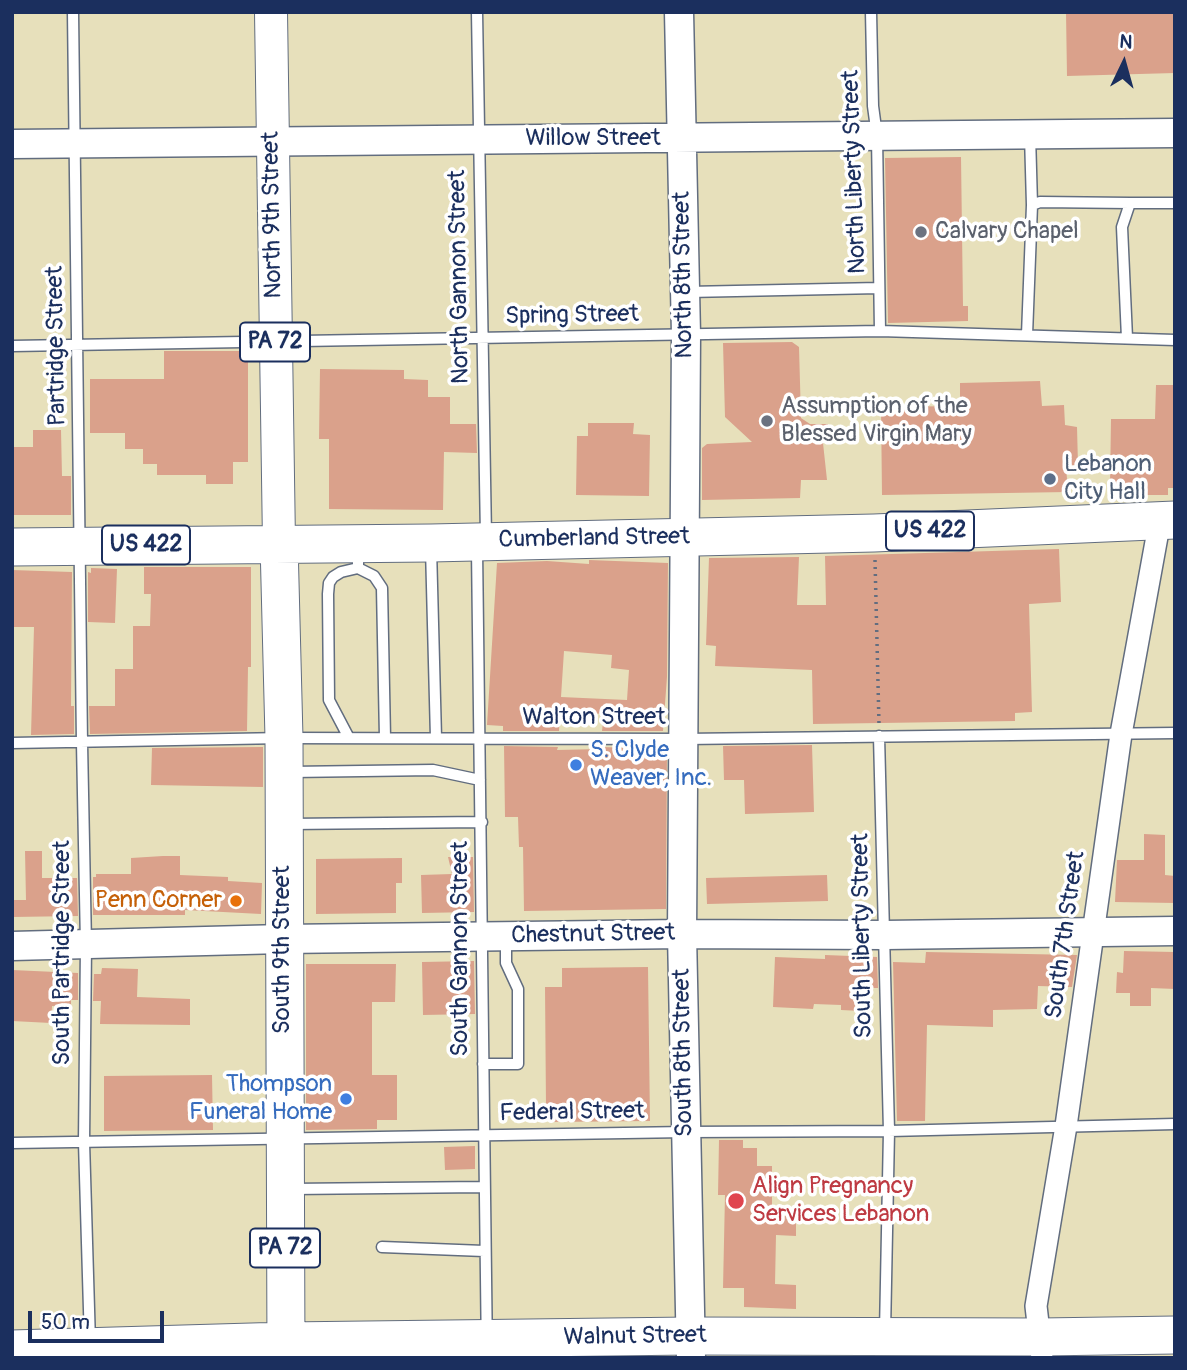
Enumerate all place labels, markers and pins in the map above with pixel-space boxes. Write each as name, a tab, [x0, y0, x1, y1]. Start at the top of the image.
place label: Calvary Chapel	[935, 218, 1079, 246]
marker: Calvary Chapel	[913, 224, 929, 240]
place label: Assumption of the Blessed Virgin Mary	[781, 393, 972, 449]
marker: Assumption of the Blessed Virgin Mary	[759, 413, 775, 429]
place label: Lebanon City Hall	[1064, 451, 1152, 507]
marker: Lebanon City Hall	[1042, 471, 1058, 487]
place label: S. Clyde Weaver, Inc.	[590, 737, 712, 793]
marker: S. Clyde Weaver, Inc.	[568, 757, 584, 773]
place label: Penn Corner	[95, 887, 222, 915]
marker: Penn Corner	[228, 893, 244, 909]
place label: Thompson Funeral Home	[189, 1071, 332, 1127]
marker: Thompson Funeral Home	[338, 1091, 354, 1107]
place label: Align Pregnancy Services Lebanon	[752, 1173, 929, 1229]
marker: Align Pregnancy Services Lebanon	[726, 1191, 746, 1211]

